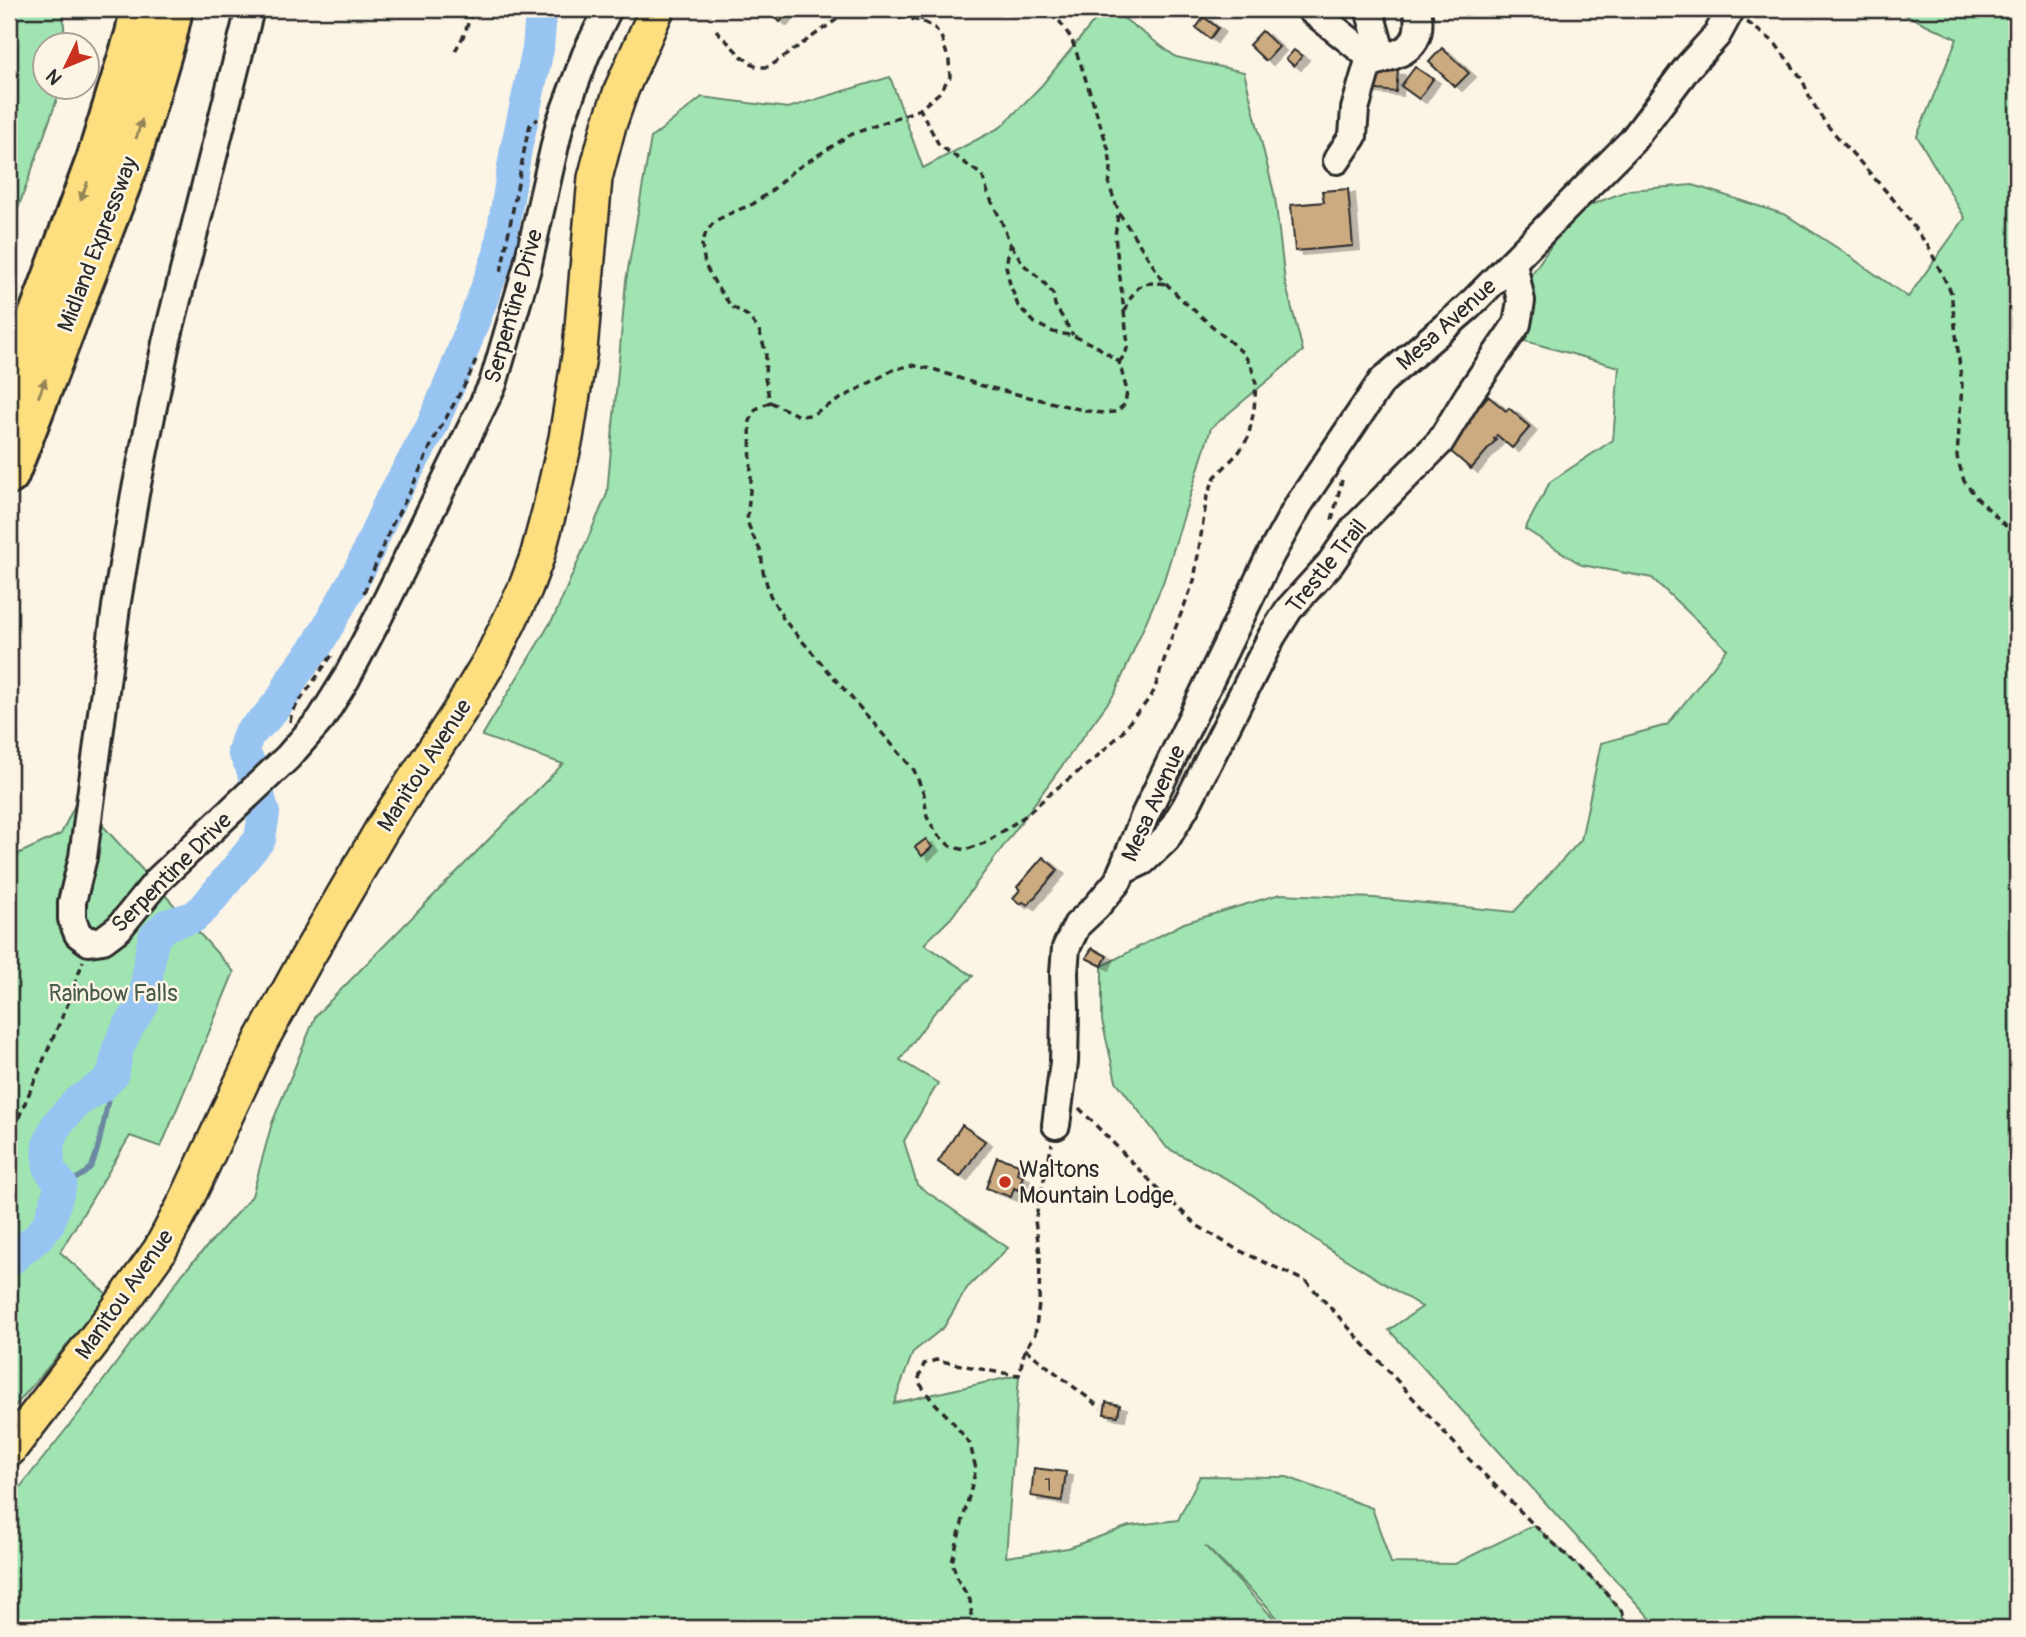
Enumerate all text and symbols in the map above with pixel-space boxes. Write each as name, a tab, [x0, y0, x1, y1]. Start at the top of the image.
north arrow	[32, 32, 102, 102]
text: N	[41, 64, 67, 90]
one-way arrow	[135, 119, 145, 140]
street label: Midland Expressway	[51, 152, 144, 336]
one-way arrow	[79, 180, 90, 201]
street label: Serpentine Drive	[478, 225, 550, 387]
street label: Mesa Avenue	[1390, 271, 1503, 377]
one-way arrow	[37, 378, 48, 399]
street label: Trestle Trail	[1280, 513, 1373, 619]
street label: Manitou Avenue	[371, 693, 478, 837]
street label: Mesa Avenue	[1115, 740, 1192, 866]
street label: Serpentine Drive	[105, 805, 238, 939]
park label: Rainbow Falls	[48, 979, 178, 1008]
place label: Waltons Mountain Lodge	[1019, 1155, 1174, 1210]
marker: Waltons Mountain Lodge	[997, 1174, 1013, 1190]
street label: Manitou Avenue	[69, 1223, 180, 1365]
house number: 1	[1044, 1473, 1052, 1497]

